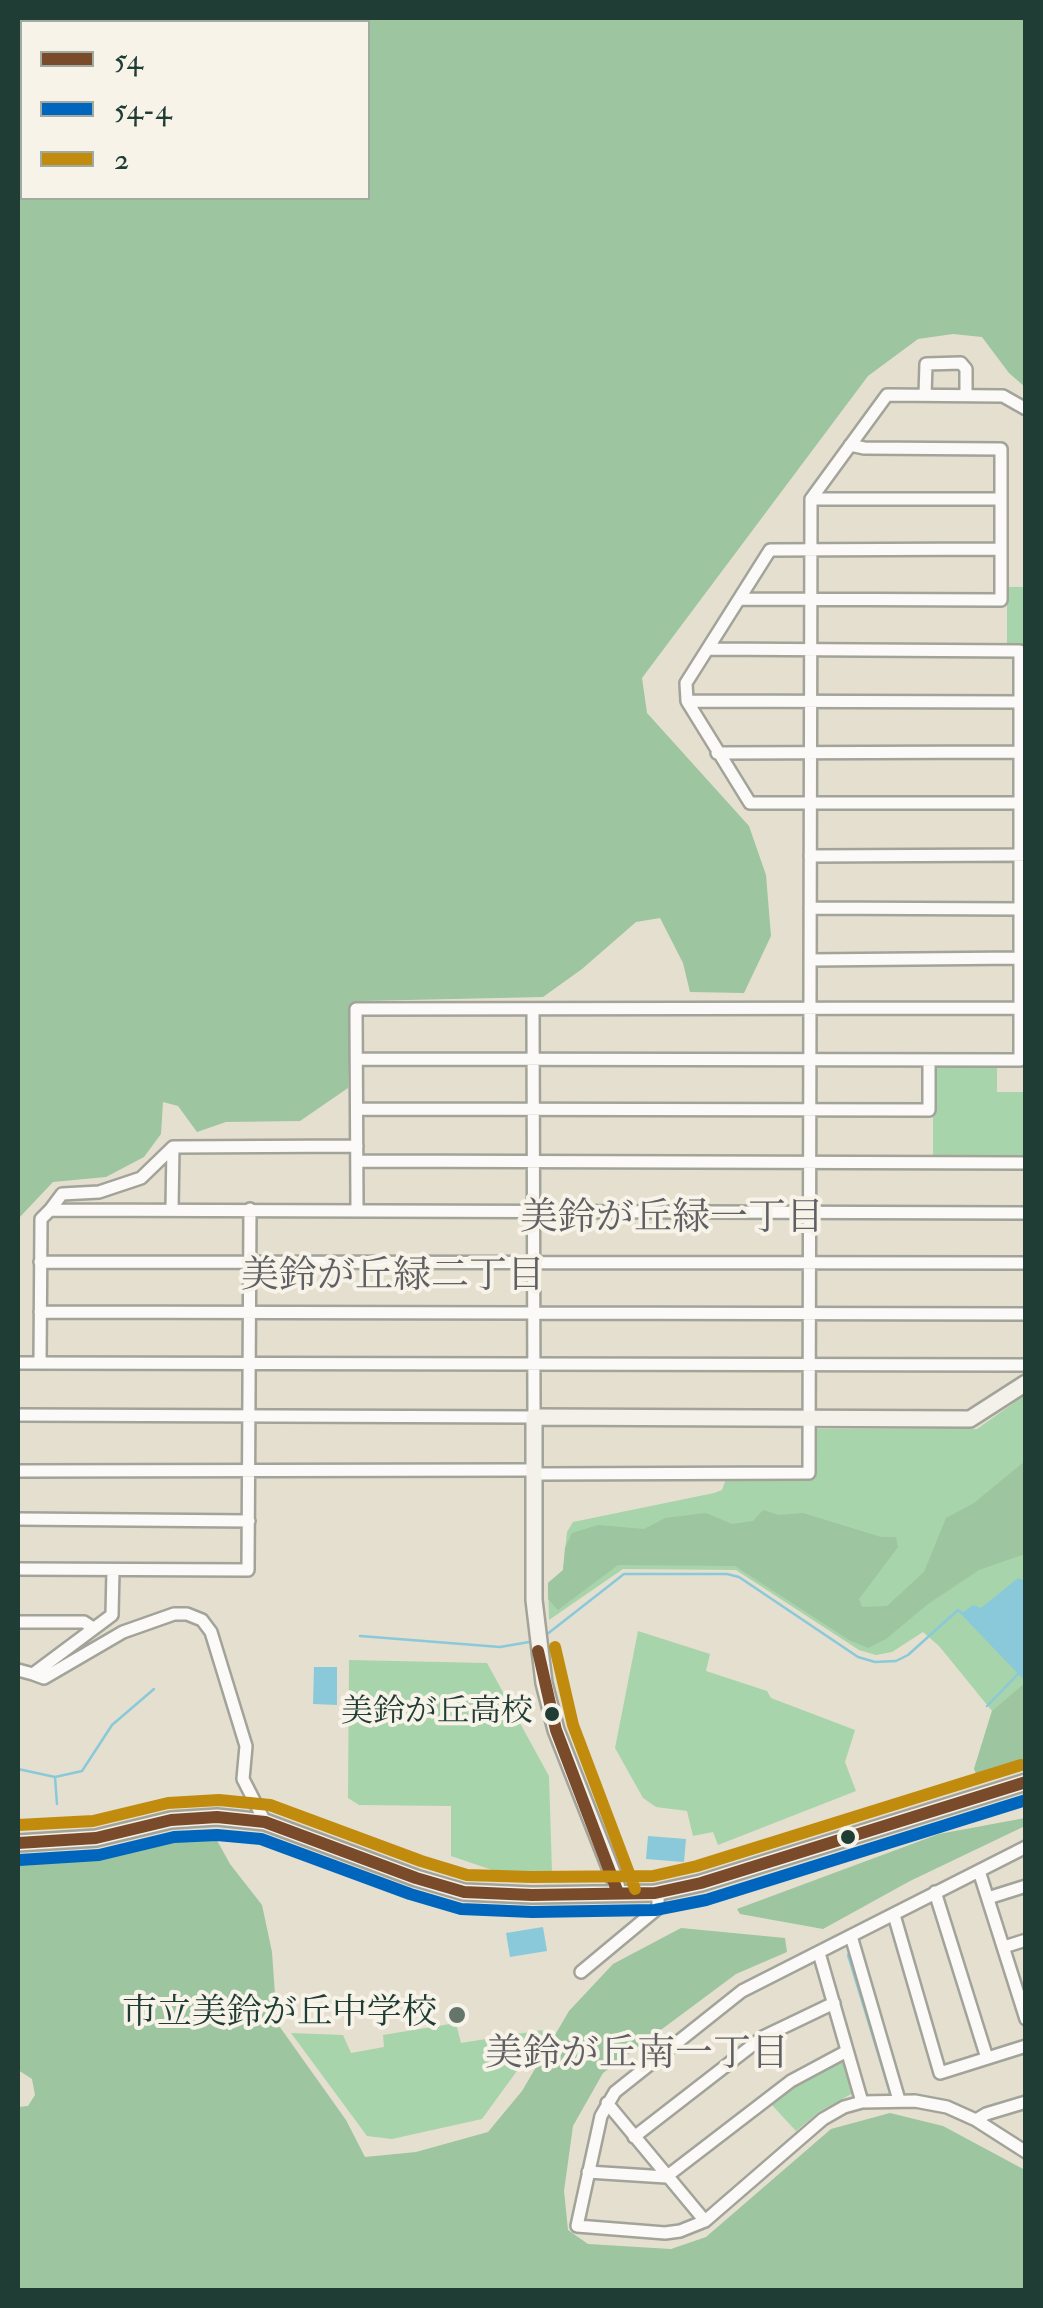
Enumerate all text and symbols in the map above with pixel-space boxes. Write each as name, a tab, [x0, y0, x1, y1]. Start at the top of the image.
legend	[20, 20, 370, 200]
text: 54	[114, 41, 143, 78]
text: 54-4	[114, 91, 171, 128]
text: 2	[114, 141, 129, 178]
district label: 美鈴が丘緑一丁目	[520, 1198, 824, 1244]
district label: 美鈴が丘緑二丁目	[241, 1256, 545, 1302]
place label: 美鈴が丘高校	[341, 1695, 533, 1733]
marker: 美鈴が丘高校	[542, 1704, 562, 1724]
unlabelled marker	[838, 1827, 858, 1847]
place label: 市立美鈴が丘中学校	[122, 1994, 437, 2036]
marker: 市立美鈴が丘中学校	[446, 2004, 468, 2026]
district label: 美鈴が丘南一丁目	[485, 2034, 789, 2080]

